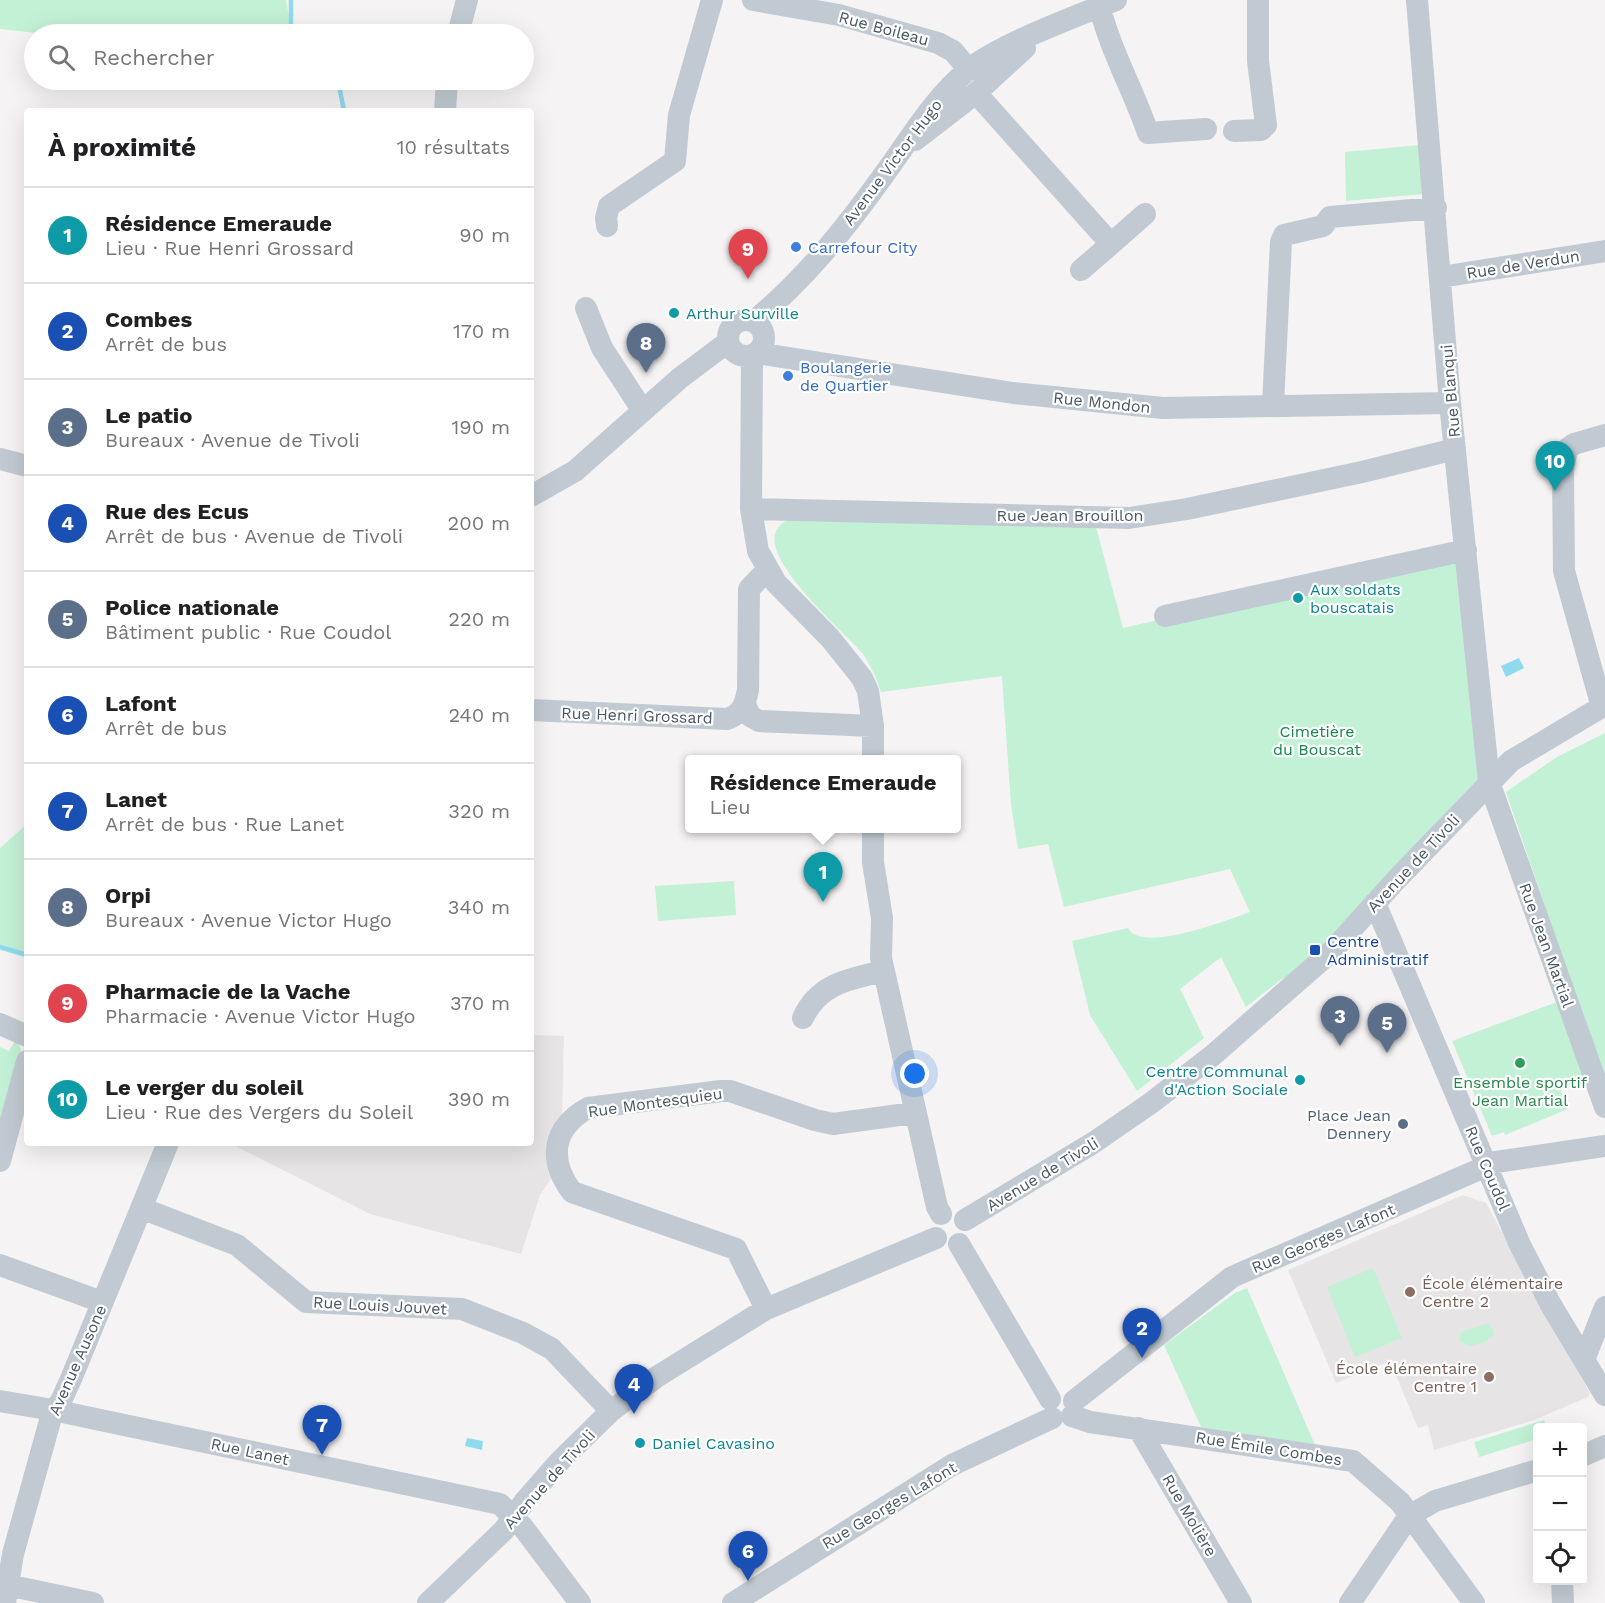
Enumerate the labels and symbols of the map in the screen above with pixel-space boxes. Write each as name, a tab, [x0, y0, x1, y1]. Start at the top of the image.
street label: Rue Boileau	[837, 7, 931, 50]
street label: Avenue Victor Hugo	[839, 96, 946, 229]
pin: 9	[728, 230, 768, 279]
place label: Carrefour City	[808, 238, 918, 257]
marker: Carrefour City	[789, 240, 803, 254]
street label: Rue de Verdun	[1465, 246, 1581, 283]
place label: Arthur Surville	[686, 304, 799, 323]
marker: Arthur Surville	[667, 306, 681, 320]
pin: 8	[626, 324, 666, 373]
street label: Rue Blanqui	[1437, 344, 1464, 438]
place label: Boulangerie de Quartier	[800, 358, 892, 395]
marker: Boulangerie de Quartier	[781, 369, 795, 383]
street label: Rue Mondon	[1052, 388, 1151, 417]
pin: 10	[1536, 442, 1574, 491]
street label: Rue Jean Brouillon	[997, 506, 1143, 525]
place label: Aux soldats bouscatais	[1310, 580, 1401, 617]
marker: Aux soldats bouscatais	[1291, 591, 1305, 605]
street label: Rue Henri Grossard	[561, 703, 713, 728]
park label: Cimetière du Bouscat	[1273, 722, 1361, 759]
street label: Avenue de Tivoli	[1363, 810, 1464, 916]
pin: 1	[804, 852, 842, 902]
street label: Rue Jean Martial	[1515, 880, 1578, 1010]
place label: Centre Administratif	[1327, 932, 1429, 969]
marker: Centre Administratif	[1308, 943, 1322, 957]
pin: 3	[1320, 996, 1360, 1046]
pin: 5	[1368, 1004, 1406, 1053]
marker: Ensemble sportif Jean Martial	[1513, 1056, 1527, 1070]
your location	[900, 1059, 929, 1088]
place label: Centre Communal d'Action Sociale	[1146, 1062, 1288, 1099]
marker: Centre Communal d'Action Sociale	[1293, 1073, 1307, 1087]
place label: Ensemble sportif Jean Martial	[1453, 1073, 1588, 1110]
street label: Rue Montesquieu	[587, 1084, 724, 1121]
place label: Place Jean Dennery	[1307, 1106, 1392, 1143]
marker: Place Jean Dennery	[1396, 1117, 1410, 1131]
street label: Rue Coudol	[1461, 1123, 1514, 1213]
street label: Avenue de Tivoli	[983, 1134, 1102, 1215]
street label: Rue Georges Lafont	[1249, 1200, 1398, 1277]
place label: École élémentaire Centre 2	[1422, 1274, 1563, 1311]
marker: École élémentaire Centre 2	[1403, 1285, 1417, 1299]
street label: Rue Louis Jouvet	[313, 1293, 448, 1319]
street label: Avenue Ausone	[45, 1302, 110, 1418]
pin: 2	[1122, 1308, 1162, 1358]
place label: École élémentaire Centre 1	[1336, 1359, 1477, 1396]
pin: 4	[614, 1364, 654, 1414]
marker: École élémentaire Centre 1	[1482, 1370, 1496, 1384]
pin: 7	[302, 1406, 342, 1455]
street label: Avenue de Tivoli	[500, 1426, 599, 1533]
street label: Rue Émile Combes	[1194, 1428, 1343, 1469]
street label: Rue Lanet	[209, 1434, 291, 1469]
place label: Daniel Cavasino	[652, 1434, 775, 1453]
marker: Daniel Cavasino	[633, 1436, 647, 1450]
street label: Rue Georges Lafont	[818, 1458, 960, 1553]
street label: Rue Molière	[1158, 1471, 1221, 1560]
pin: 6	[728, 1532, 768, 1581]

